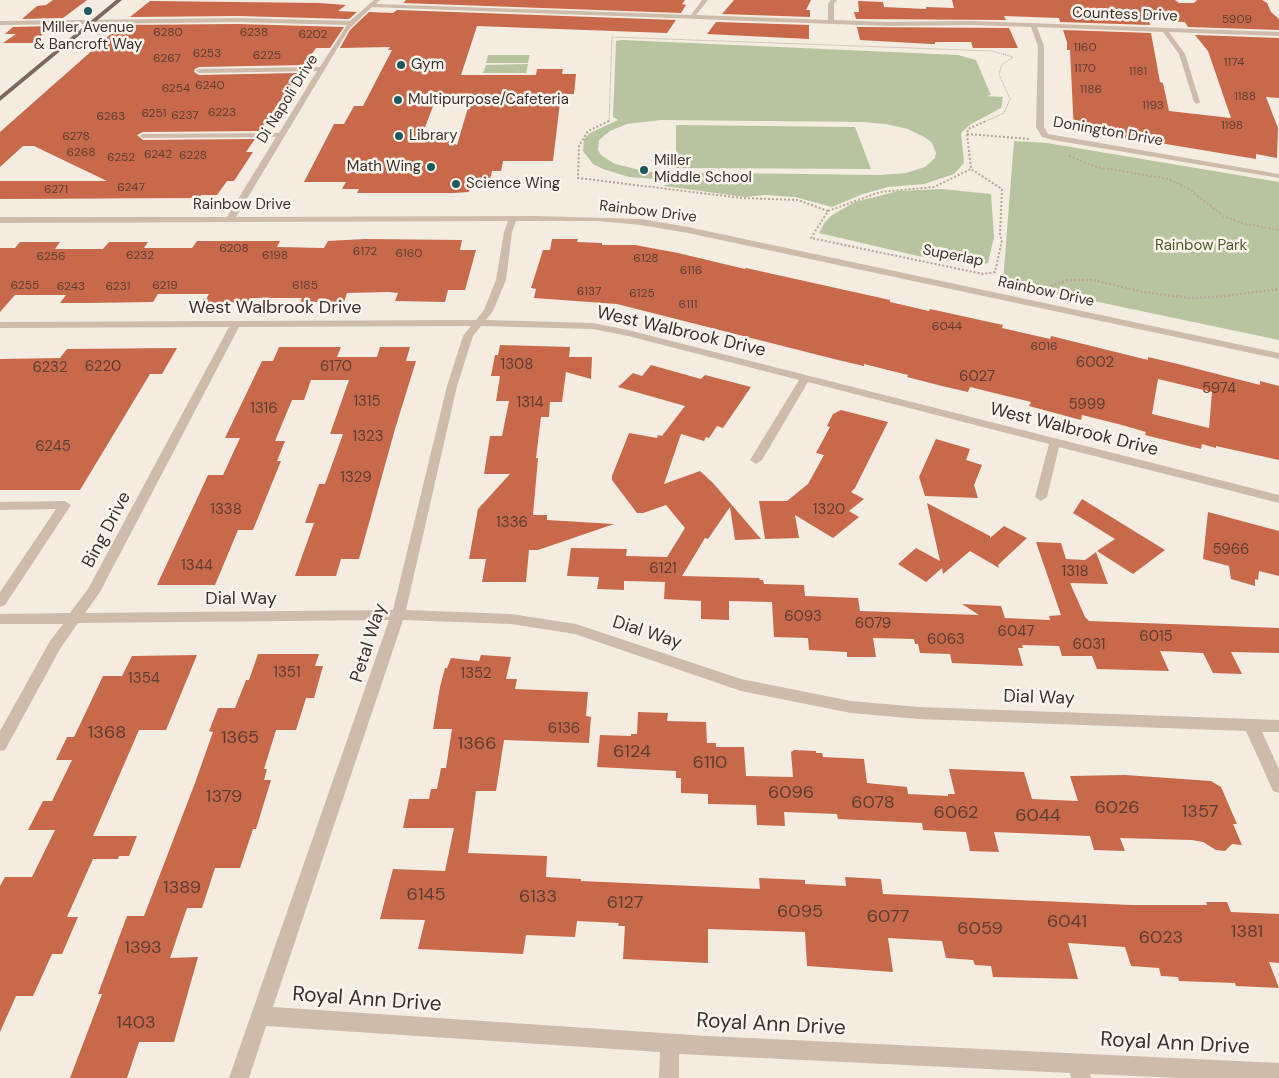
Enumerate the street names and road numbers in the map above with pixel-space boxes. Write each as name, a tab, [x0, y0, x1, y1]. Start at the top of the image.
street label: Countess Drive	[1072, 4, 1178, 26]
street label: Di Napoli Drive	[254, 51, 322, 147]
street label: Donington Drive	[1052, 113, 1164, 151]
street label: Rainbow Drive	[193, 196, 291, 214]
street label: Rainbow Drive	[598, 197, 698, 227]
street label: Superlap	[921, 241, 985, 271]
street label: Rainbow Drive	[996, 273, 1096, 311]
street label: West Walbrook Drive	[189, 297, 361, 319]
street label: West Walbrook Drive	[594, 302, 768, 362]
street label: West Walbrook Drive	[987, 399, 1161, 461]
street label: Bing Drive	[78, 488, 136, 572]
street label: Dial Way	[205, 588, 277, 610]
street label: Petal Way	[346, 601, 392, 685]
street label: Dial Way	[610, 612, 684, 654]
street label: Dial Way	[1003, 686, 1075, 710]
street label: Royal Ann Drive	[292, 982, 442, 1018]
street label: Royal Ann Drive	[696, 1009, 846, 1041]
street label: Royal Ann Drive	[1100, 1028, 1250, 1060]

